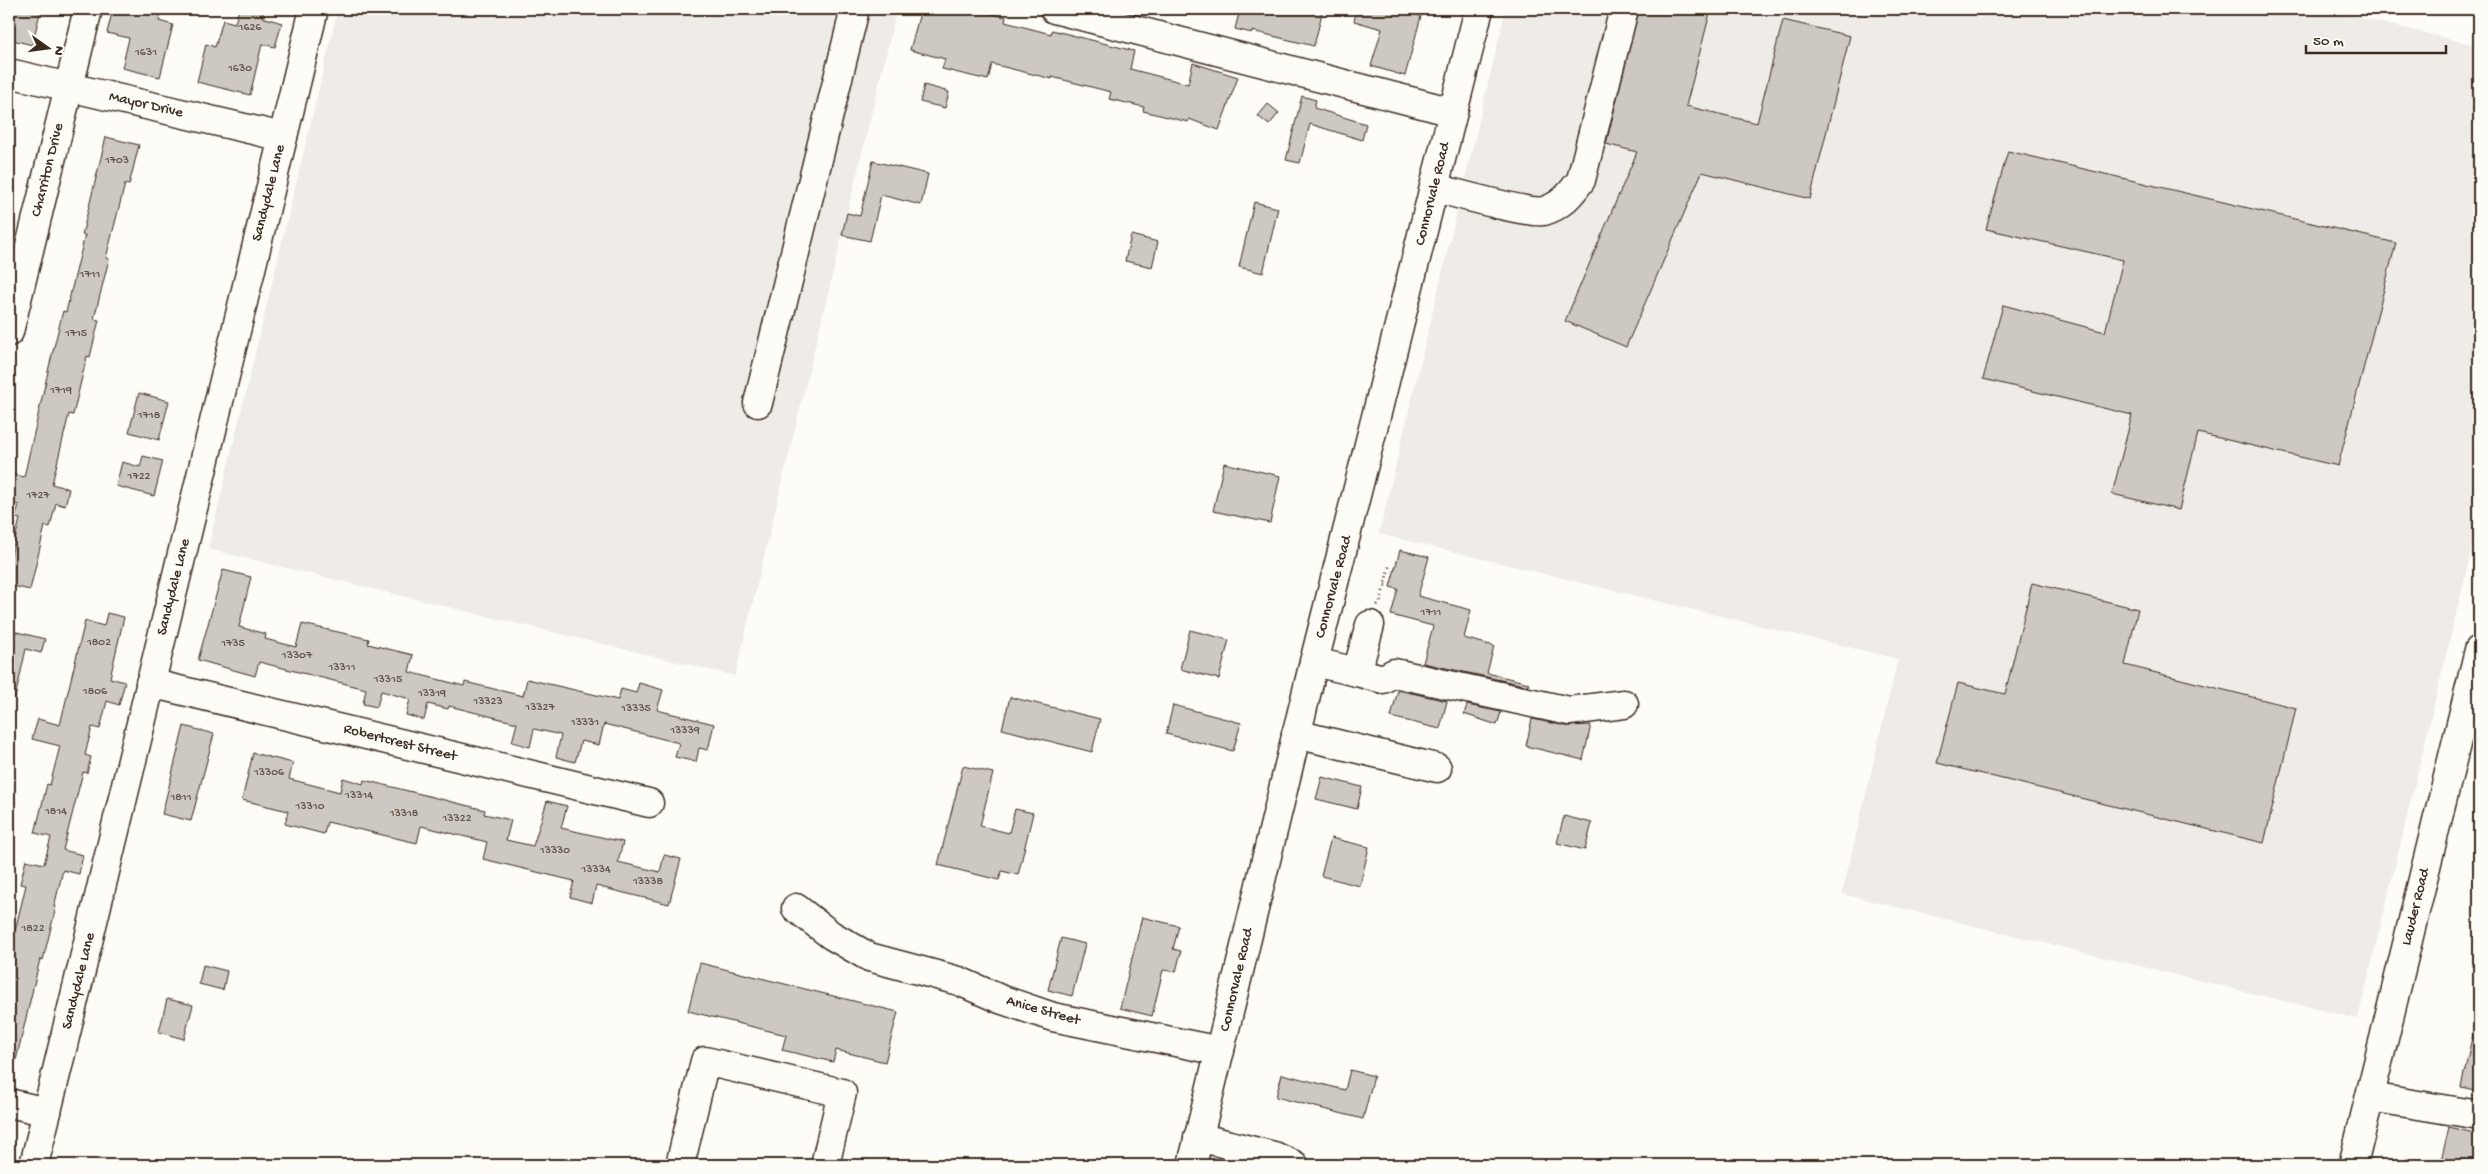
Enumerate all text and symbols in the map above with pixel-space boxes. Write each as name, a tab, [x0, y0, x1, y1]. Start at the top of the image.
house number: 1626	[238, 21, 262, 35]
north arrow	[22, 22, 72, 72]
scale bar	[2306, 22, 2446, 54]
text: 50 m	[2313, 33, 2344, 51]
text: N	[49, 44, 68, 57]
house number: 1631	[134, 46, 157, 60]
house number: 1630	[227, 62, 252, 76]
street label: Mayor Drive	[107, 88, 185, 122]
street label: Charriton Drive	[28, 121, 68, 219]
street label: Connorvale Road	[1411, 139, 1455, 247]
street label: Sandydale Lane	[248, 143, 290, 243]
house number: 1703	[104, 154, 129, 168]
house number: 1711	[79, 268, 101, 282]
house number: 1715	[64, 327, 87, 341]
house number: 1719	[49, 384, 72, 398]
house number: 1718	[137, 409, 161, 423]
house number: 1722	[127, 470, 151, 484]
house number: 1727	[25, 489, 50, 503]
street label: Connorvale Road	[1312, 533, 1357, 640]
street label: Sandydale Lane	[153, 537, 195, 637]
house number: 1711	[1420, 606, 1442, 620]
house number: 1802	[86, 636, 111, 650]
house number: 1735	[220, 637, 245, 651]
house number: 13307	[281, 649, 313, 663]
house number: 13311	[328, 661, 356, 675]
house number: 13315	[373, 673, 402, 687]
house number: 1806	[82, 685, 108, 699]
house number: 13319	[417, 687, 446, 701]
house number: 13323	[472, 695, 503, 709]
house number: 13327	[524, 701, 555, 715]
house number: 13335	[620, 702, 651, 716]
house number: 13331	[570, 716, 599, 730]
street label: Robertcrest Street	[342, 720, 460, 766]
house number: 13339	[669, 724, 700, 738]
house number: 13306	[253, 766, 285, 780]
house number: 13314	[344, 789, 373, 803]
house number: 1811	[169, 791, 192, 805]
house number: 13310	[295, 800, 325, 814]
house number: 1814	[44, 805, 67, 819]
house number: 13318	[389, 807, 419, 821]
house number: 13322	[441, 812, 472, 826]
house number: 13330	[539, 844, 570, 858]
house number: 13334	[580, 863, 611, 877]
street label: Lauder Road	[2398, 865, 2435, 948]
house number: 13338	[632, 875, 663, 889]
house number: 1822	[20, 922, 45, 936]
street label: Connorvale Road	[1216, 925, 1258, 1033]
street label: Sandydale Lane	[58, 931, 100, 1031]
street label: Anice Street	[1004, 992, 1084, 1031]

